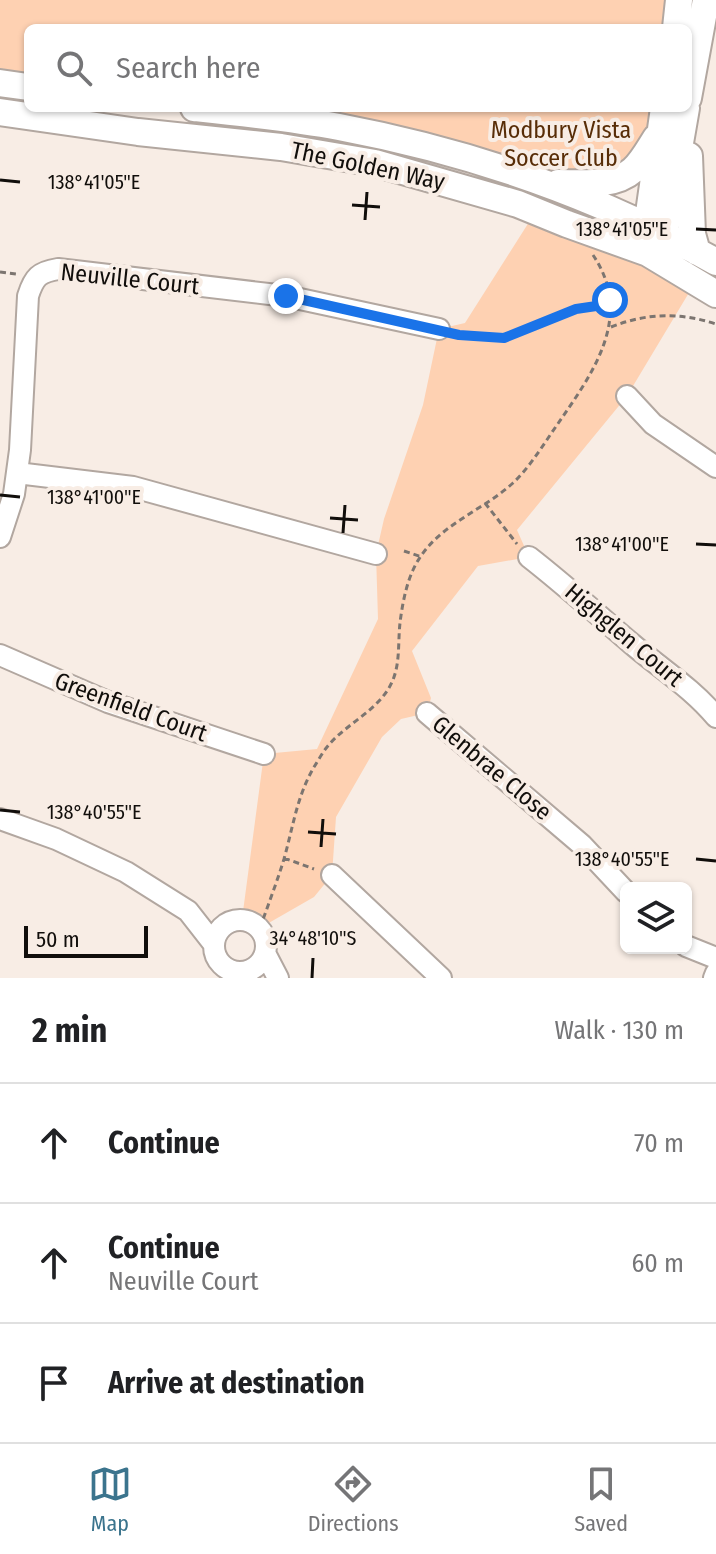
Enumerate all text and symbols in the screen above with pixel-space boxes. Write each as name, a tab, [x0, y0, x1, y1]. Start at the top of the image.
search box	[24, 24, 692, 112]
icon: search	[52, 46, 96, 90]
text: Search here	[116, 50, 261, 86]
park label: Modbury Vista Soccer Club	[491, 116, 631, 172]
street label: The Golden Way	[289, 136, 448, 196]
text: 138°41'05"E	[48, 170, 140, 194]
text: 138°41'05"E	[576, 217, 668, 241]
street label: Neuville Court	[59, 258, 201, 300]
route end	[268, 278, 304, 314]
route start	[592, 282, 628, 318]
text: 138°41'00"E	[47, 485, 141, 509]
text: 138°41'00"E	[575, 532, 669, 556]
street label: Highglen Court	[559, 578, 689, 693]
street label: Greenfield Court	[51, 666, 211, 748]
street label: Glenbrae Close	[427, 710, 557, 826]
text: 138°40'55"E	[47, 800, 141, 824]
text: 138°40'55"E	[575, 847, 669, 871]
map controls	[620, 882, 692, 954]
button: layers	[620, 882, 692, 954]
scale bar	[24, 922, 148, 958]
text: 50 m	[36, 926, 80, 953]
text: 34°48'10"S	[270, 926, 357, 950]
text: 2 min	[32, 1010, 107, 1051]
text: Walk · 130 m	[555, 1015, 684, 1046]
icon: ahead	[32, 1121, 76, 1165]
text: Continue	[108, 1125, 220, 1161]
text: 70 m	[634, 1128, 684, 1159]
text: Continue	[108, 1230, 220, 1266]
icon: ahead	[32, 1241, 76, 1285]
text: 60 m	[631, 1248, 684, 1279]
text: Neuville Court	[108, 1266, 258, 1297]
icon: arrive	[32, 1361, 76, 1405]
text: Arrive at destination	[108, 1365, 365, 1401]
tab: Map	[88, 1462, 132, 1537]
tab: Directions	[308, 1462, 399, 1537]
tab: Saved	[574, 1462, 628, 1537]

